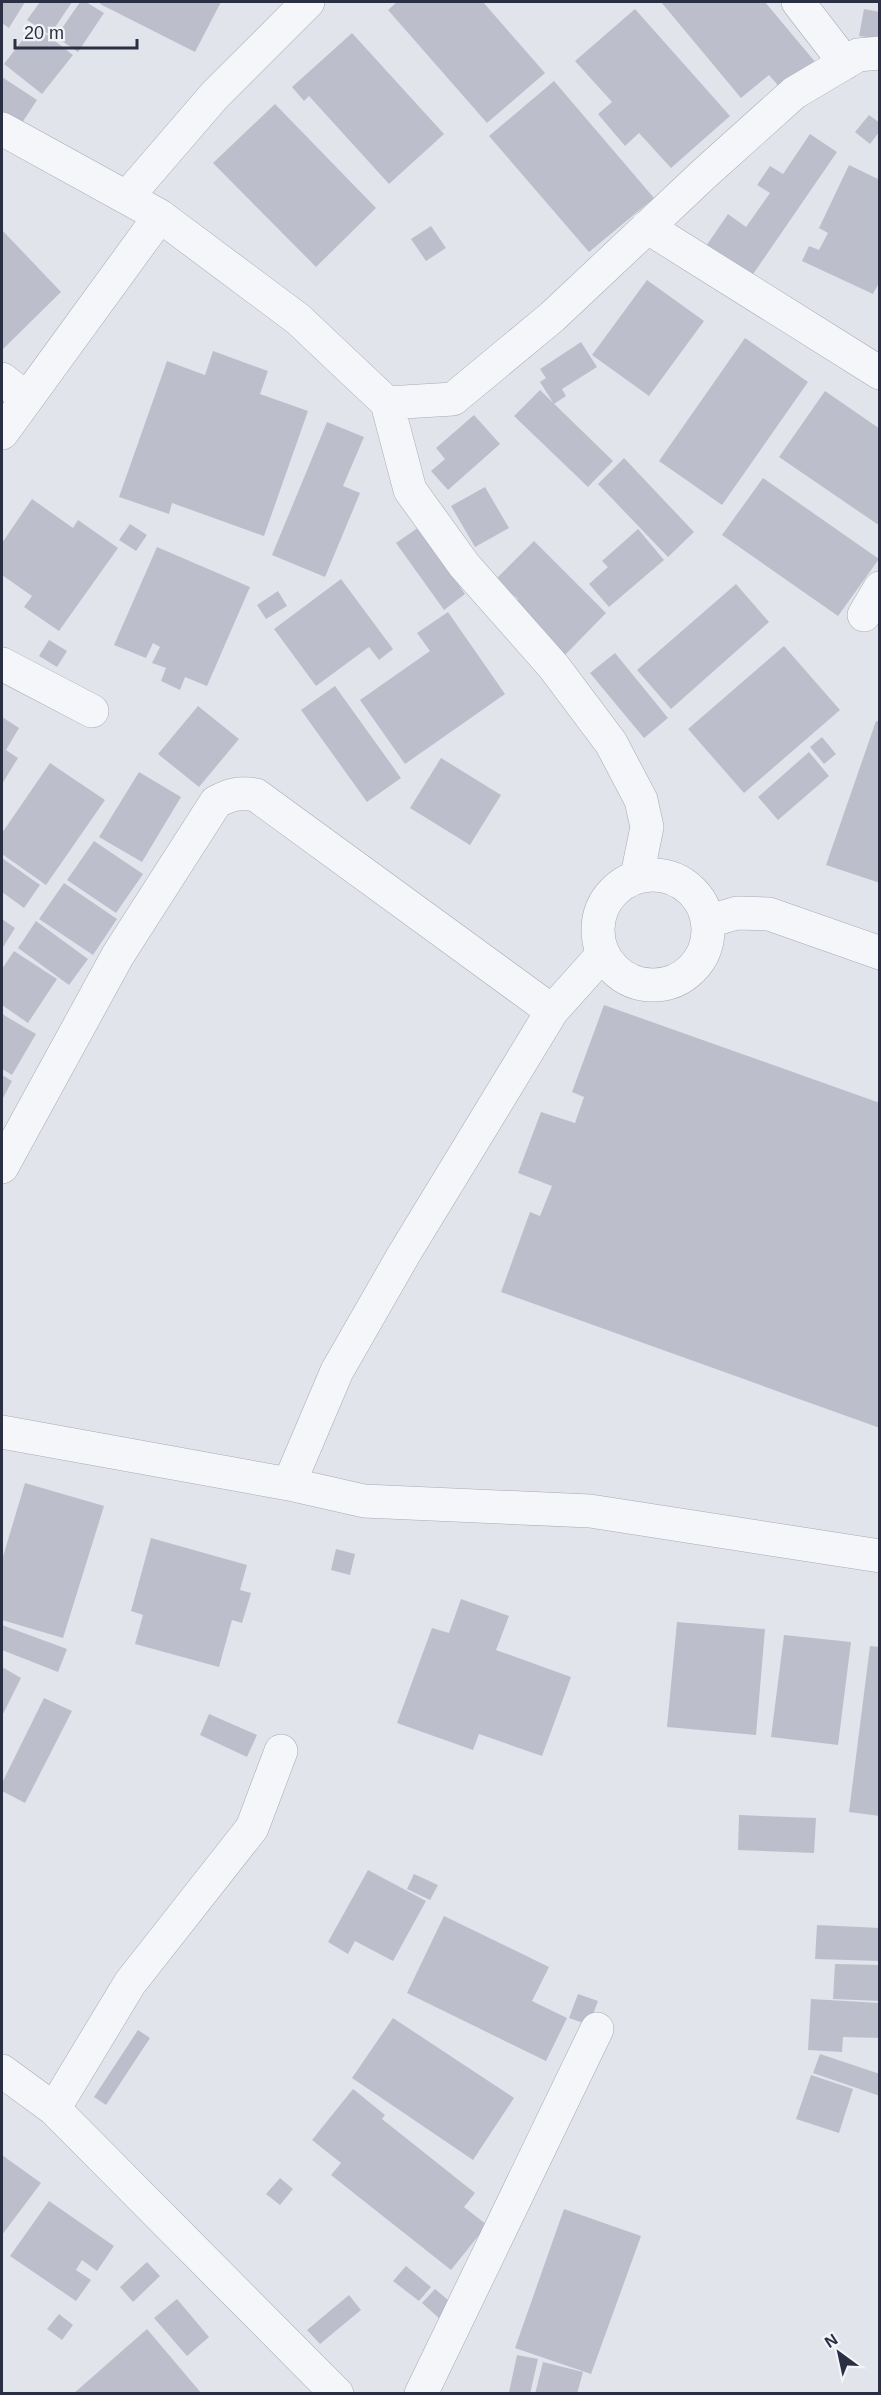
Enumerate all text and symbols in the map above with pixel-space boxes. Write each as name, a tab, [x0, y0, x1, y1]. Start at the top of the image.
scale bar	[15, 12, 136, 50]
text: 20 m	[24, 23, 64, 43]
north arrow	[809, 2323, 869, 2383]
text: N	[822, 2331, 841, 2351]

